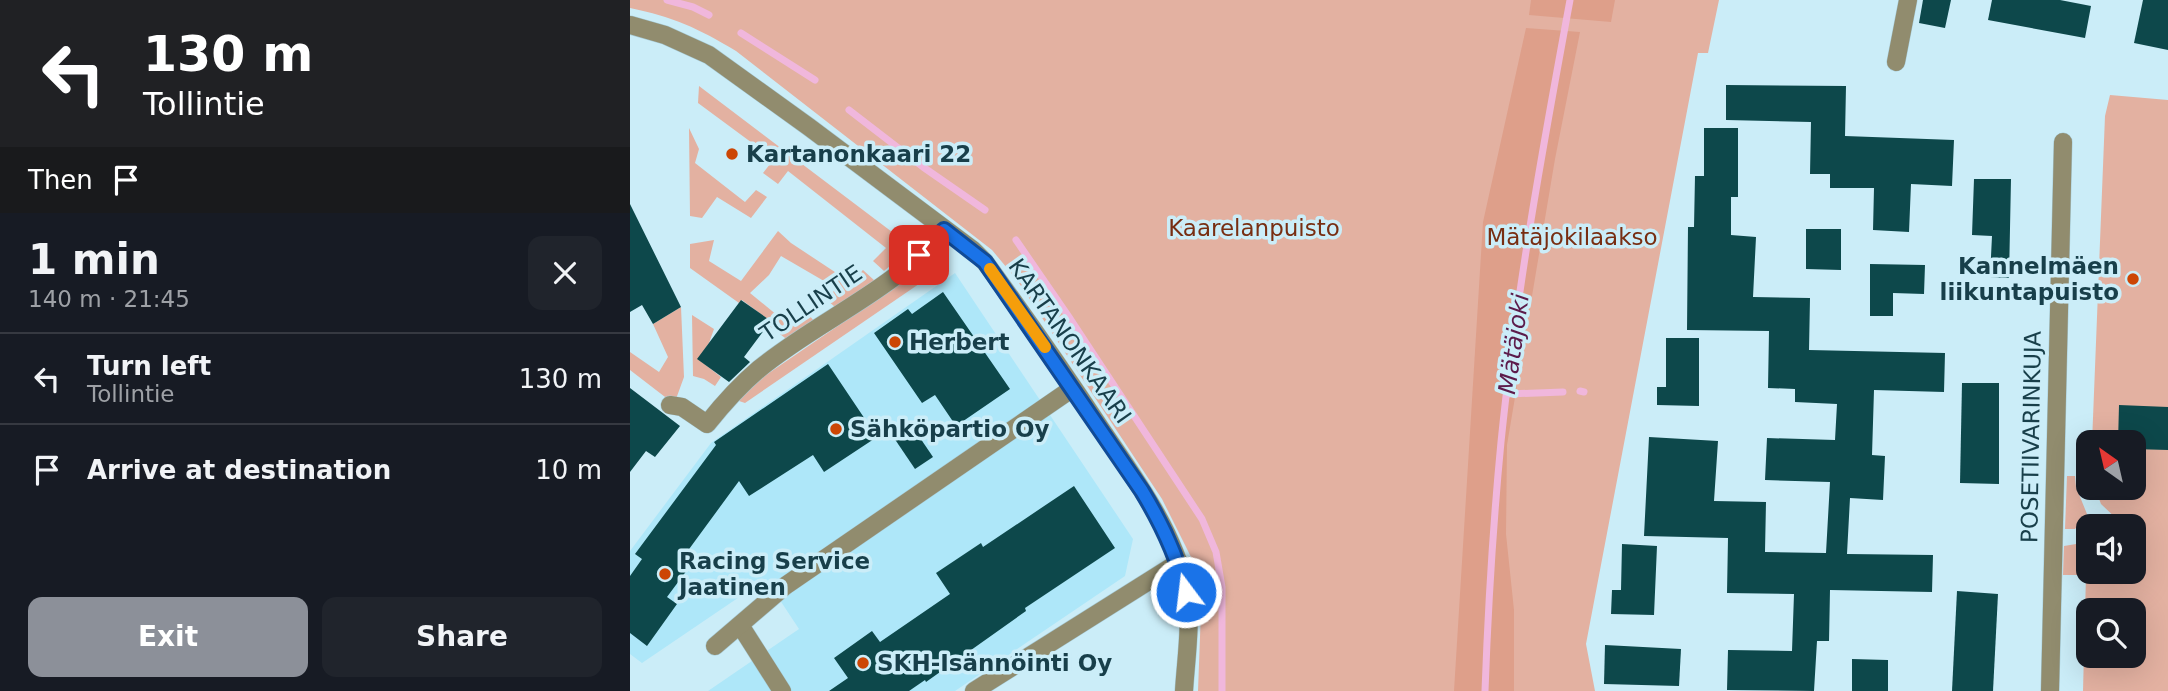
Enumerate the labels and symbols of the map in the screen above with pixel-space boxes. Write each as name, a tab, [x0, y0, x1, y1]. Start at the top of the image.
place label: Kartanonkaari 22	[746, 141, 971, 167]
marker: Kartanonkaari 22	[724, 146, 740, 162]
park label: Kaarelanpuisto	[1168, 215, 1340, 241]
park label: Mätäjokilaakso	[1486, 224, 1658, 250]
pin	[889, 225, 949, 285]
place label: Kannelmäen liikuntapuisto	[1940, 253, 2119, 305]
street label: KARTANONKAARI	[1003, 254, 1137, 428]
street label: TOLLINTIE	[754, 259, 867, 347]
marker: Kannelmäen liikuntapuisto	[2125, 271, 2141, 287]
water label: Mätäjoki	[1493, 291, 1535, 396]
place label: Herbert	[909, 329, 1010, 355]
street label: POSETIIVARINKUJA	[2016, 330, 2046, 543]
marker: Herbert	[887, 334, 903, 350]
place label: Sähköpartio Oy	[850, 416, 1050, 442]
marker: Sähköpartio Oy	[828, 421, 844, 437]
north arrow	[2076, 430, 2146, 500]
place label: Racing Service Jaatinen	[677, 548, 870, 600]
position arrow	[1149, 555, 1223, 629]
marker: Racing Service Jaatinen	[657, 566, 673, 582]
place label: SKH-Isännöinti Oy	[877, 650, 1112, 676]
marker: SKH-Isännöinti Oy	[855, 655, 871, 671]

